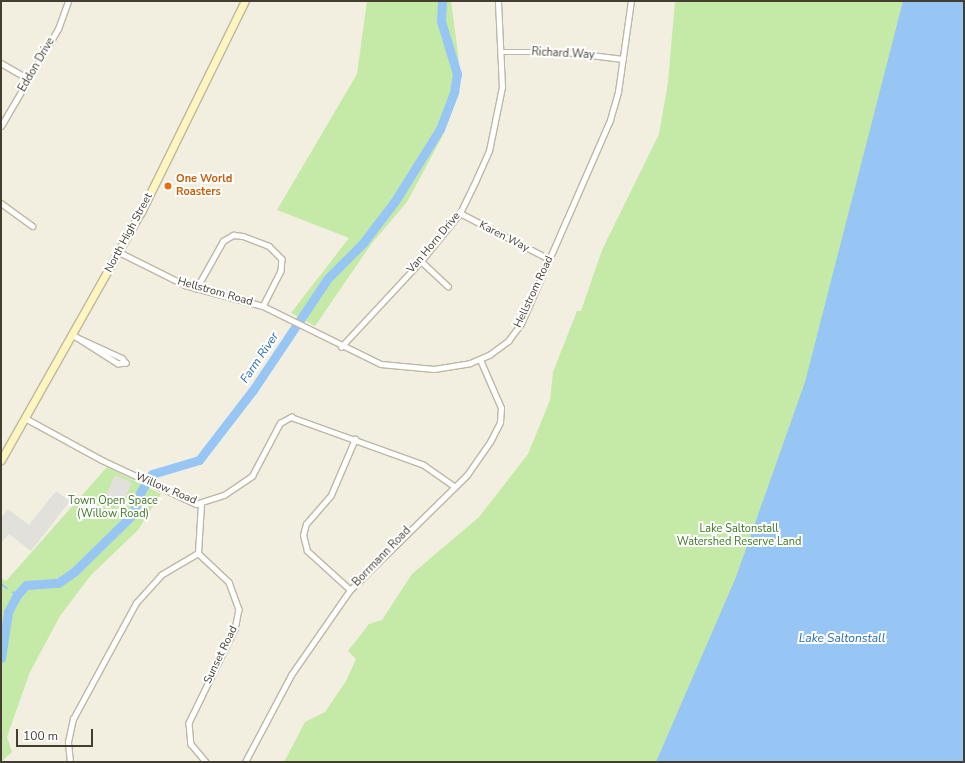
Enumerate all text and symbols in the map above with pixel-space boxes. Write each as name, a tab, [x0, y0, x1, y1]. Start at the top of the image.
street label: Eddon Drive	[16, 36, 58, 94]
street label: Richard Way	[531, 46, 595, 62]
place label: One World Roasters	[176, 173, 232, 199]
marker: One World Roasters	[163, 181, 173, 191]
street label: North High Street	[103, 191, 155, 275]
street label: Van Horn Drive	[405, 210, 463, 276]
street label: Karen Way	[477, 219, 531, 255]
street label: Hellstrom Road	[512, 254, 556, 330]
street label: Hellstrom Road	[176, 275, 254, 309]
water label: Farm River	[238, 330, 282, 386]
street label: Willow Road	[134, 470, 198, 508]
park label: Town Open Space (Willow Road)	[68, 495, 158, 521]
park label: Lake Saltonstall Watershed Reserve Land	[677, 523, 801, 549]
street label: Borrmann Road	[350, 525, 414, 589]
street label: Sunset Road	[201, 624, 241, 686]
water label: Lake Saltonstall	[799, 632, 885, 646]
scale bar	[18, 721, 95, 747]
text: 100 m	[23, 728, 58, 744]

